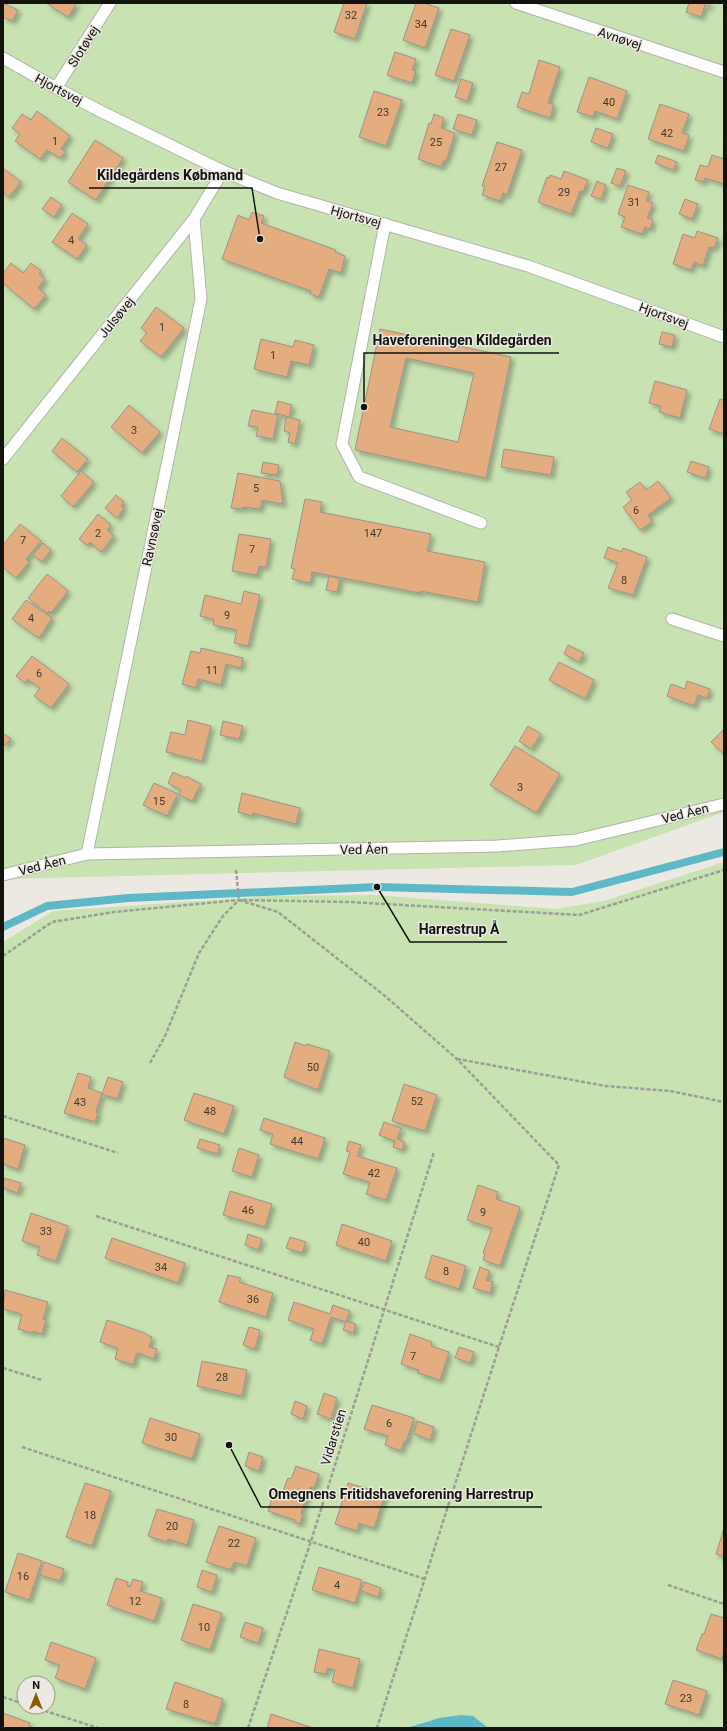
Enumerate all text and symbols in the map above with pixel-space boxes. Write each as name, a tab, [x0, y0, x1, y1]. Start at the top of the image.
house number: 32	[345, 9, 357, 22]
house number: 34	[415, 18, 427, 31]
street label: Slotøvej	[65, 23, 102, 70]
street label: Avnøvej	[596, 24, 644, 53]
street label: Hjortsvej	[32, 71, 85, 108]
house number: 40	[603, 96, 615, 109]
house number: 23	[377, 106, 389, 119]
house number: 42	[661, 127, 673, 140]
house number: 1	[52, 135, 58, 148]
house number: 25	[430, 136, 442, 149]
house number: 27	[495, 161, 507, 174]
callout: Kildegårdens Købmand	[89, 162, 252, 188]
text: Kildegårdens Købmand	[97, 167, 243, 183]
house number: 29	[558, 186, 570, 199]
house number: 31	[628, 196, 640, 209]
street label: Hjortsvej	[329, 203, 383, 230]
house number: 4	[68, 234, 74, 247]
street label: Julsøvej	[96, 294, 137, 341]
street label: Hjortsvej	[637, 300, 691, 331]
house number: 1	[159, 321, 165, 334]
callout: Haveforeningen Kildegården	[364, 327, 559, 353]
text: Haveforeningen Kildegården	[372, 332, 552, 348]
house number: 1	[270, 349, 276, 362]
house number: 3	[131, 424, 137, 437]
house number: 5	[253, 482, 259, 495]
house number: 6	[633, 504, 639, 517]
street label: Ravnsøvej	[139, 507, 166, 567]
house number: 2	[95, 527, 101, 540]
house number: 147	[364, 527, 382, 540]
house number: 7	[20, 534, 26, 547]
house number: 7	[249, 543, 255, 556]
house number: 8	[621, 574, 627, 587]
house number: 9	[224, 609, 230, 622]
house number: 4	[28, 612, 34, 625]
house number: 11	[206, 664, 218, 677]
house number: 6	[36, 667, 42, 680]
house number: 3	[517, 781, 523, 794]
house number: 15	[153, 795, 165, 808]
street label: Ved Åen	[660, 799, 710, 827]
street label: Ved Åen	[340, 841, 388, 857]
street label: Ved Åen	[17, 851, 67, 879]
callout: Harrestrup Å	[410, 916, 507, 942]
text: Harrestrup Å	[419, 920, 500, 937]
house number: 50	[307, 1061, 319, 1074]
house number: 52	[411, 1095, 423, 1108]
house number: 43	[74, 1096, 86, 1109]
house number: 48	[204, 1105, 216, 1118]
house number: 44	[291, 1135, 303, 1148]
house number: 42	[368, 1167, 380, 1180]
house number: 46	[242, 1204, 254, 1217]
house number: 9	[480, 1206, 486, 1219]
house number: 33	[40, 1225, 52, 1238]
house number: 40	[358, 1236, 370, 1249]
house number: 34	[155, 1261, 167, 1274]
house number: 8	[443, 1265, 449, 1278]
house number: 36	[247, 1293, 259, 1306]
house number: 7	[410, 1350, 416, 1363]
house number: 28	[216, 1371, 228, 1384]
street label: Vidarstien	[318, 1407, 349, 1467]
house number: 6	[386, 1417, 392, 1430]
house number: 30	[165, 1431, 177, 1444]
callout: Omegnens Fritidshaveforening Harrestrup	[261, 1481, 542, 1507]
text: Omegnens Fritidshaveforening Harrestrup	[268, 1486, 534, 1502]
house number: 18	[84, 1509, 96, 1522]
house number: 20	[166, 1520, 178, 1533]
house number: 22	[228, 1537, 240, 1550]
house number: 16	[17, 1570, 29, 1583]
house number: 4	[334, 1579, 340, 1592]
house number: 12	[129, 1595, 141, 1608]
house number: 10	[198, 1621, 210, 1634]
north arrow	[16, 1675, 56, 1715]
text: N	[32, 1679, 40, 1692]
house number: 23	[680, 1692, 692, 1705]
house number: 8	[183, 1698, 189, 1711]

